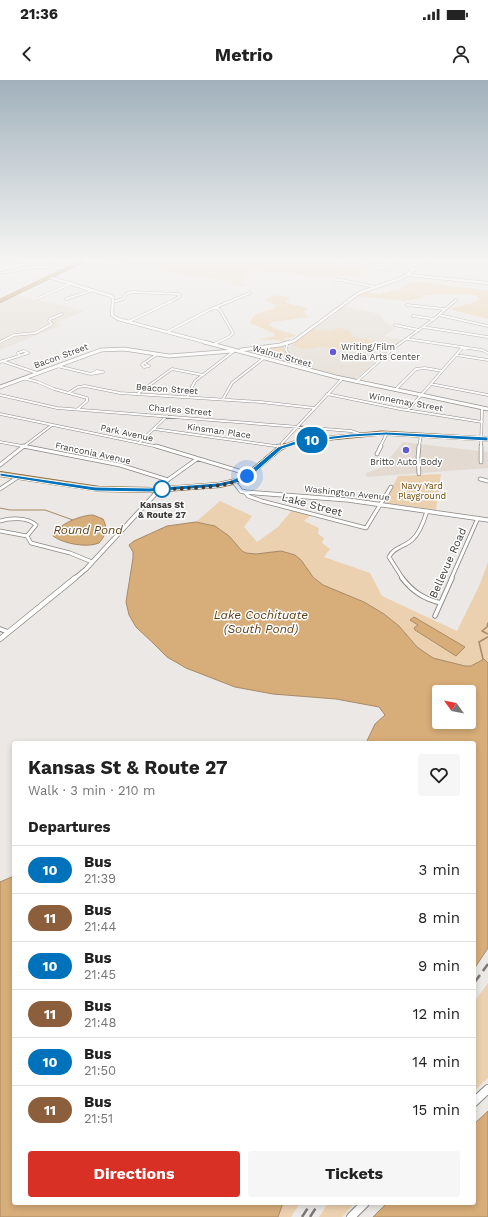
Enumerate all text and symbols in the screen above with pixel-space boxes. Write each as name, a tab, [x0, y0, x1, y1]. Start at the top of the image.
text: 21:36	[20, 5, 58, 23]
icon: back	[16, 43, 38, 65]
icon: person	[450, 43, 472, 65]
text: Metrio	[215, 44, 273, 65]
street label: Bacon Street	[32, 341, 90, 370]
place label: Writing/Film Media Arts Center	[341, 342, 420, 362]
street label: Walnut Street	[251, 343, 313, 369]
marker: Writing/Film Media Arts Center	[328, 347, 338, 357]
street label: Beacon Street	[136, 382, 199, 396]
street label: Winnemay Street	[368, 391, 444, 414]
street label: Charles Street	[148, 402, 212, 418]
street label: Kinsman Place	[186, 422, 252, 440]
street label: Park Avenue	[100, 423, 154, 443]
line badge: 10	[294, 427, 330, 453]
text: 10	[304, 432, 320, 448]
street label: Franconia Avenue	[54, 440, 132, 466]
marker: Britto Auto Body	[401, 445, 411, 455]
place label: Britto Auto Body	[370, 457, 442, 467]
your location	[237, 466, 257, 486]
marker: Kansas St & Route 27	[153, 480, 171, 498]
park label: Navy Yard Playground	[398, 481, 446, 501]
street label: Washington Avenue	[304, 484, 390, 502]
street label: Lake Street	[280, 491, 344, 519]
place label: Kansas St & Route 27	[138, 500, 186, 520]
water label: Round Pond	[53, 523, 123, 537]
street label: Bellevue Road	[427, 526, 469, 600]
water label: Lake Cochituate (South Pond)	[214, 608, 308, 636]
north arrow	[432, 685, 476, 729]
map controls	[432, 685, 476, 729]
button: heart	[418, 754, 460, 796]
text: Kansas St & Route 27	[28, 756, 228, 779]
text: Walk · 3 min · 210 m	[28, 783, 155, 798]
text: Departures	[28, 818, 111, 836]
text: Bus	[84, 853, 112, 871]
text: 3 min	[419, 861, 460, 879]
text: 10	[42, 862, 58, 878]
text: 21:39	[84, 871, 116, 886]
text: Bus	[84, 901, 112, 919]
text: 8 min	[418, 909, 460, 927]
text: 11	[44, 910, 56, 926]
text: 21:44	[84, 919, 116, 934]
text: Bus	[84, 949, 112, 967]
text: 9 min	[418, 957, 460, 975]
text: 10	[42, 958, 58, 974]
text: 21:45	[84, 967, 116, 982]
text: Bus	[84, 997, 112, 1015]
text: 12 min	[413, 1005, 460, 1023]
text: 11	[44, 1006, 56, 1022]
text: 21:48	[84, 1015, 116, 1030]
text: Bus	[84, 1045, 112, 1063]
text: 14 min	[412, 1053, 460, 1071]
text: 10	[42, 1054, 58, 1070]
text: 21:50	[84, 1063, 116, 1078]
text: Bus	[84, 1093, 112, 1111]
text: 15 min	[413, 1101, 460, 1119]
text: 11	[44, 1102, 56, 1118]
text: 21:51	[84, 1111, 113, 1126]
button: Directions	[28, 1151, 240, 1197]
button: Tickets	[248, 1151, 460, 1197]

